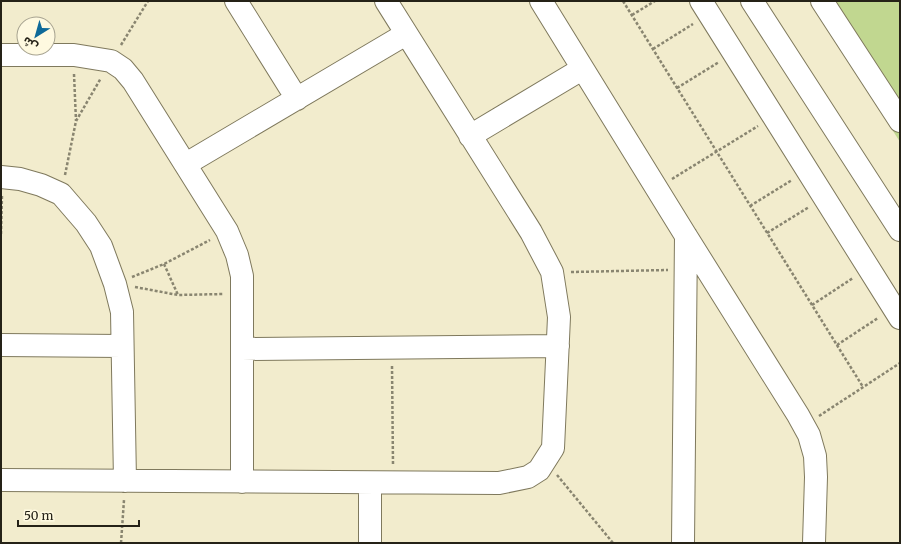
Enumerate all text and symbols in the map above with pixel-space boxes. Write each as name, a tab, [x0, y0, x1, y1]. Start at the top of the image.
north arrow	[16, 16, 56, 56]
text: ش	[20, 34, 40, 54]
scale bar	[18, 502, 139, 528]
text: 50 m	[24, 508, 53, 523]

